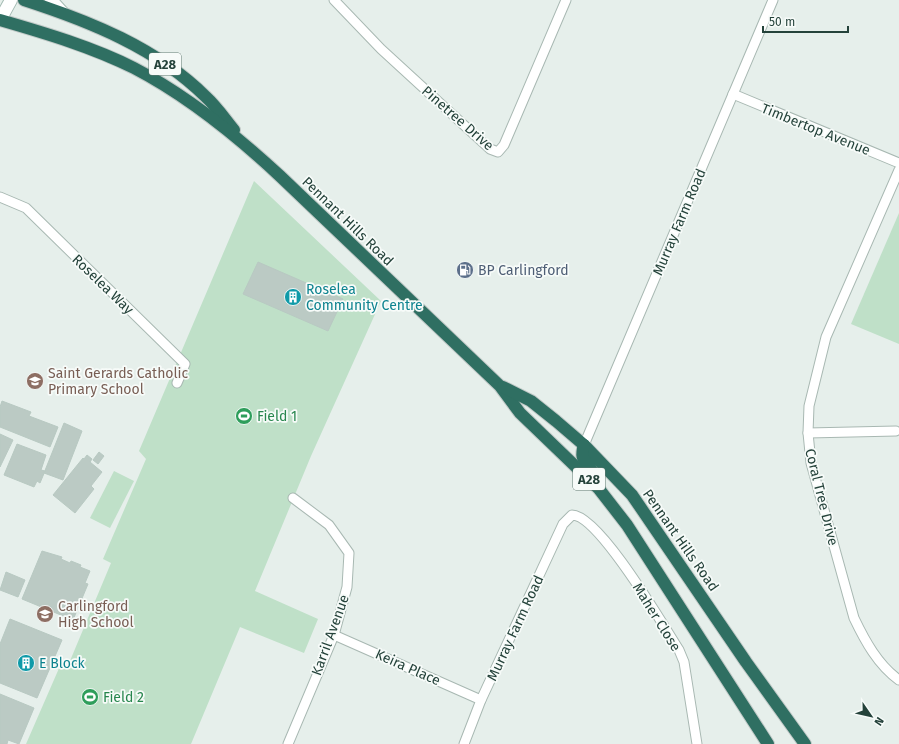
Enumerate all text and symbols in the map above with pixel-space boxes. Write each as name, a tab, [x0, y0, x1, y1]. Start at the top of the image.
scale bar	[763, 8, 848, 34]
text: 50 m	[769, 15, 795, 29]
road number: A28	[149, 53, 181, 75]
street label: Pinetree Drive	[418, 83, 497, 154]
street label: Timbertop Avenue	[759, 100, 873, 159]
street label: Murray Farm Road	[649, 166, 710, 278]
street label: Pennant Hills Road	[298, 173, 397, 269]
street label: Roselea Way	[68, 251, 137, 318]
fuel station icon: BP Carlingford	[455, 260, 475, 280]
place label: BP Carlingford	[478, 262, 569, 279]
place label: Roselea Community Centre	[306, 281, 423, 314]
building icon: Roselea Community Centre	[283, 287, 303, 307]
place label: Saint Gerards Catholic Primary School	[48, 365, 189, 398]
school or university icon: Saint Gerards Catholic Primary School	[25, 371, 45, 391]
sports icon: Field 1	[234, 406, 254, 426]
place label: Field 1	[257, 408, 297, 425]
street label: Coral Tree Drive	[801, 447, 842, 547]
road number: A28	[573, 468, 605, 490]
street label: Pennant Hills Road	[639, 486, 722, 595]
street label: Murray Farm Road	[484, 573, 547, 684]
street label: Maher Close	[629, 580, 684, 655]
street label: Karril Avenue	[308, 592, 353, 678]
place label: Carlingford High School	[58, 598, 134, 631]
school or university icon: Carlingford High School	[35, 604, 55, 624]
street label: Keira Place	[373, 646, 443, 689]
building icon: E Block	[16, 653, 36, 673]
place label: E Block	[39, 655, 86, 672]
sports icon: Field 2	[80, 687, 100, 707]
place label: Field 2	[103, 689, 144, 706]
north arrow	[851, 696, 891, 736]
text: N	[871, 715, 886, 728]

